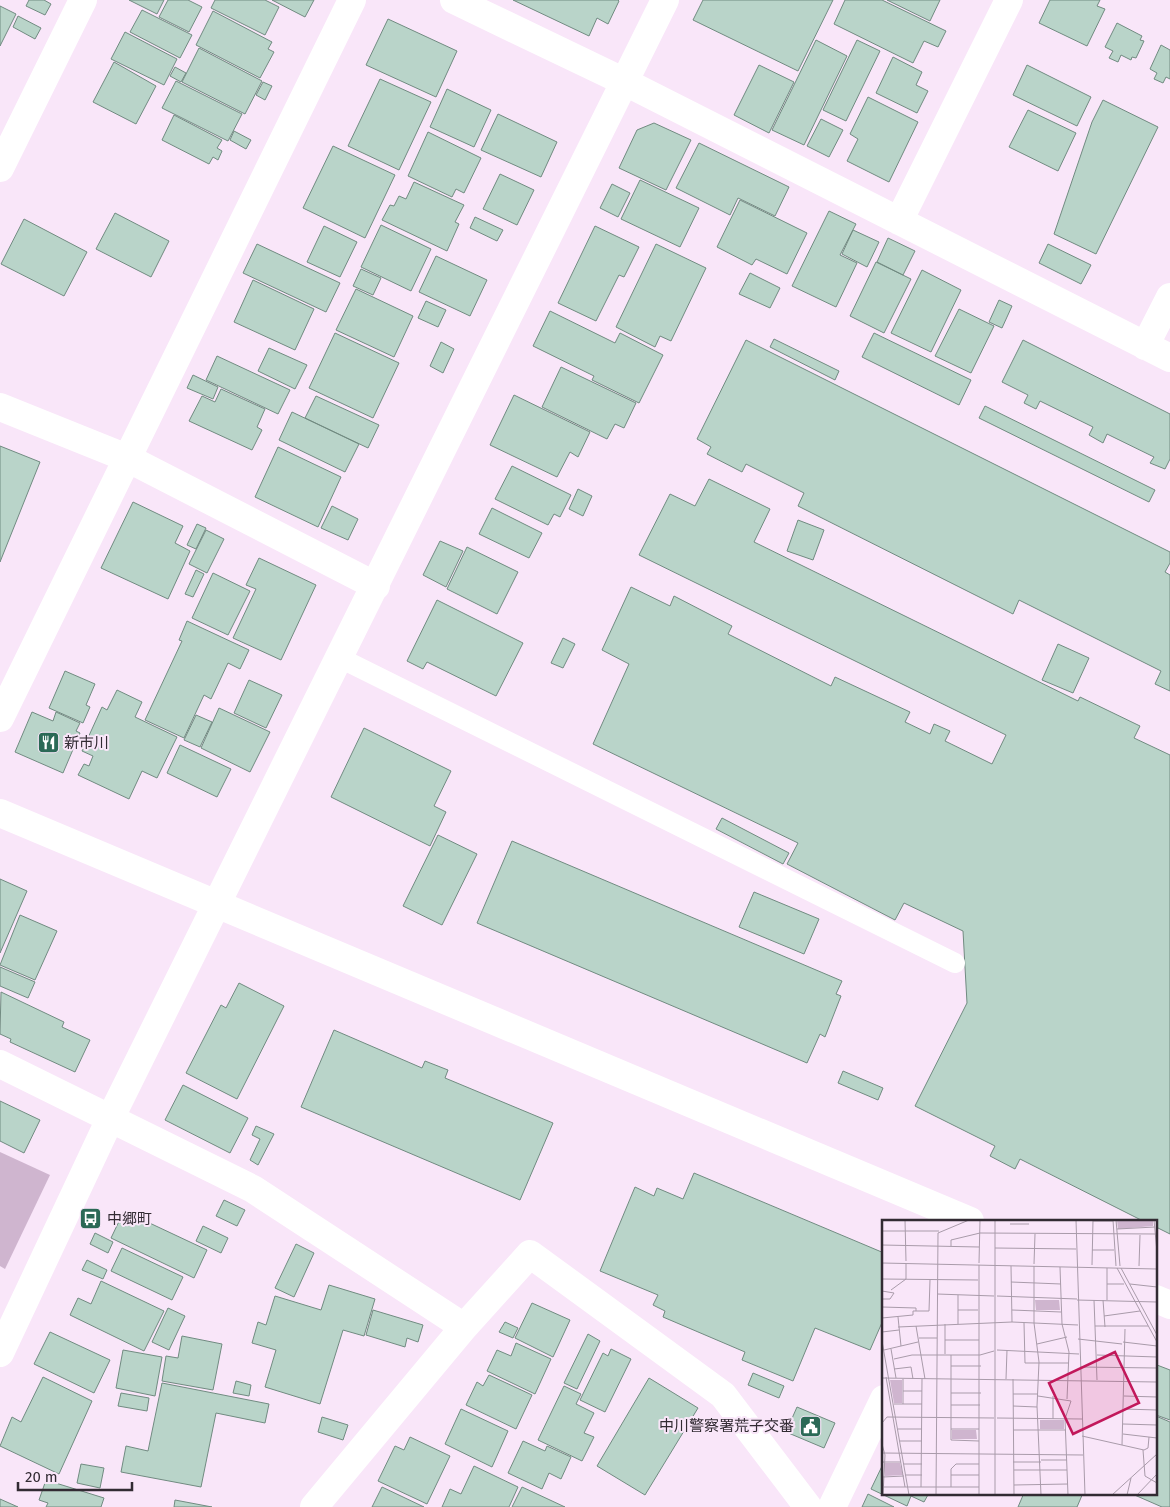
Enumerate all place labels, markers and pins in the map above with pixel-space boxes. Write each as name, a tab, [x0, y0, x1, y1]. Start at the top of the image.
restaurant icon: 新市川	[36, 731, 60, 755]
place label: 新市川	[64, 734, 109, 752]
bus stop icon: 中郷町	[79, 1207, 103, 1231]
place label: 中郷町	[107, 1210, 152, 1228]
public building icon: 中川警察署荒子交番	[798, 1414, 822, 1438]
place label: 中川警察署荒子交番	[659, 1417, 794, 1435]

